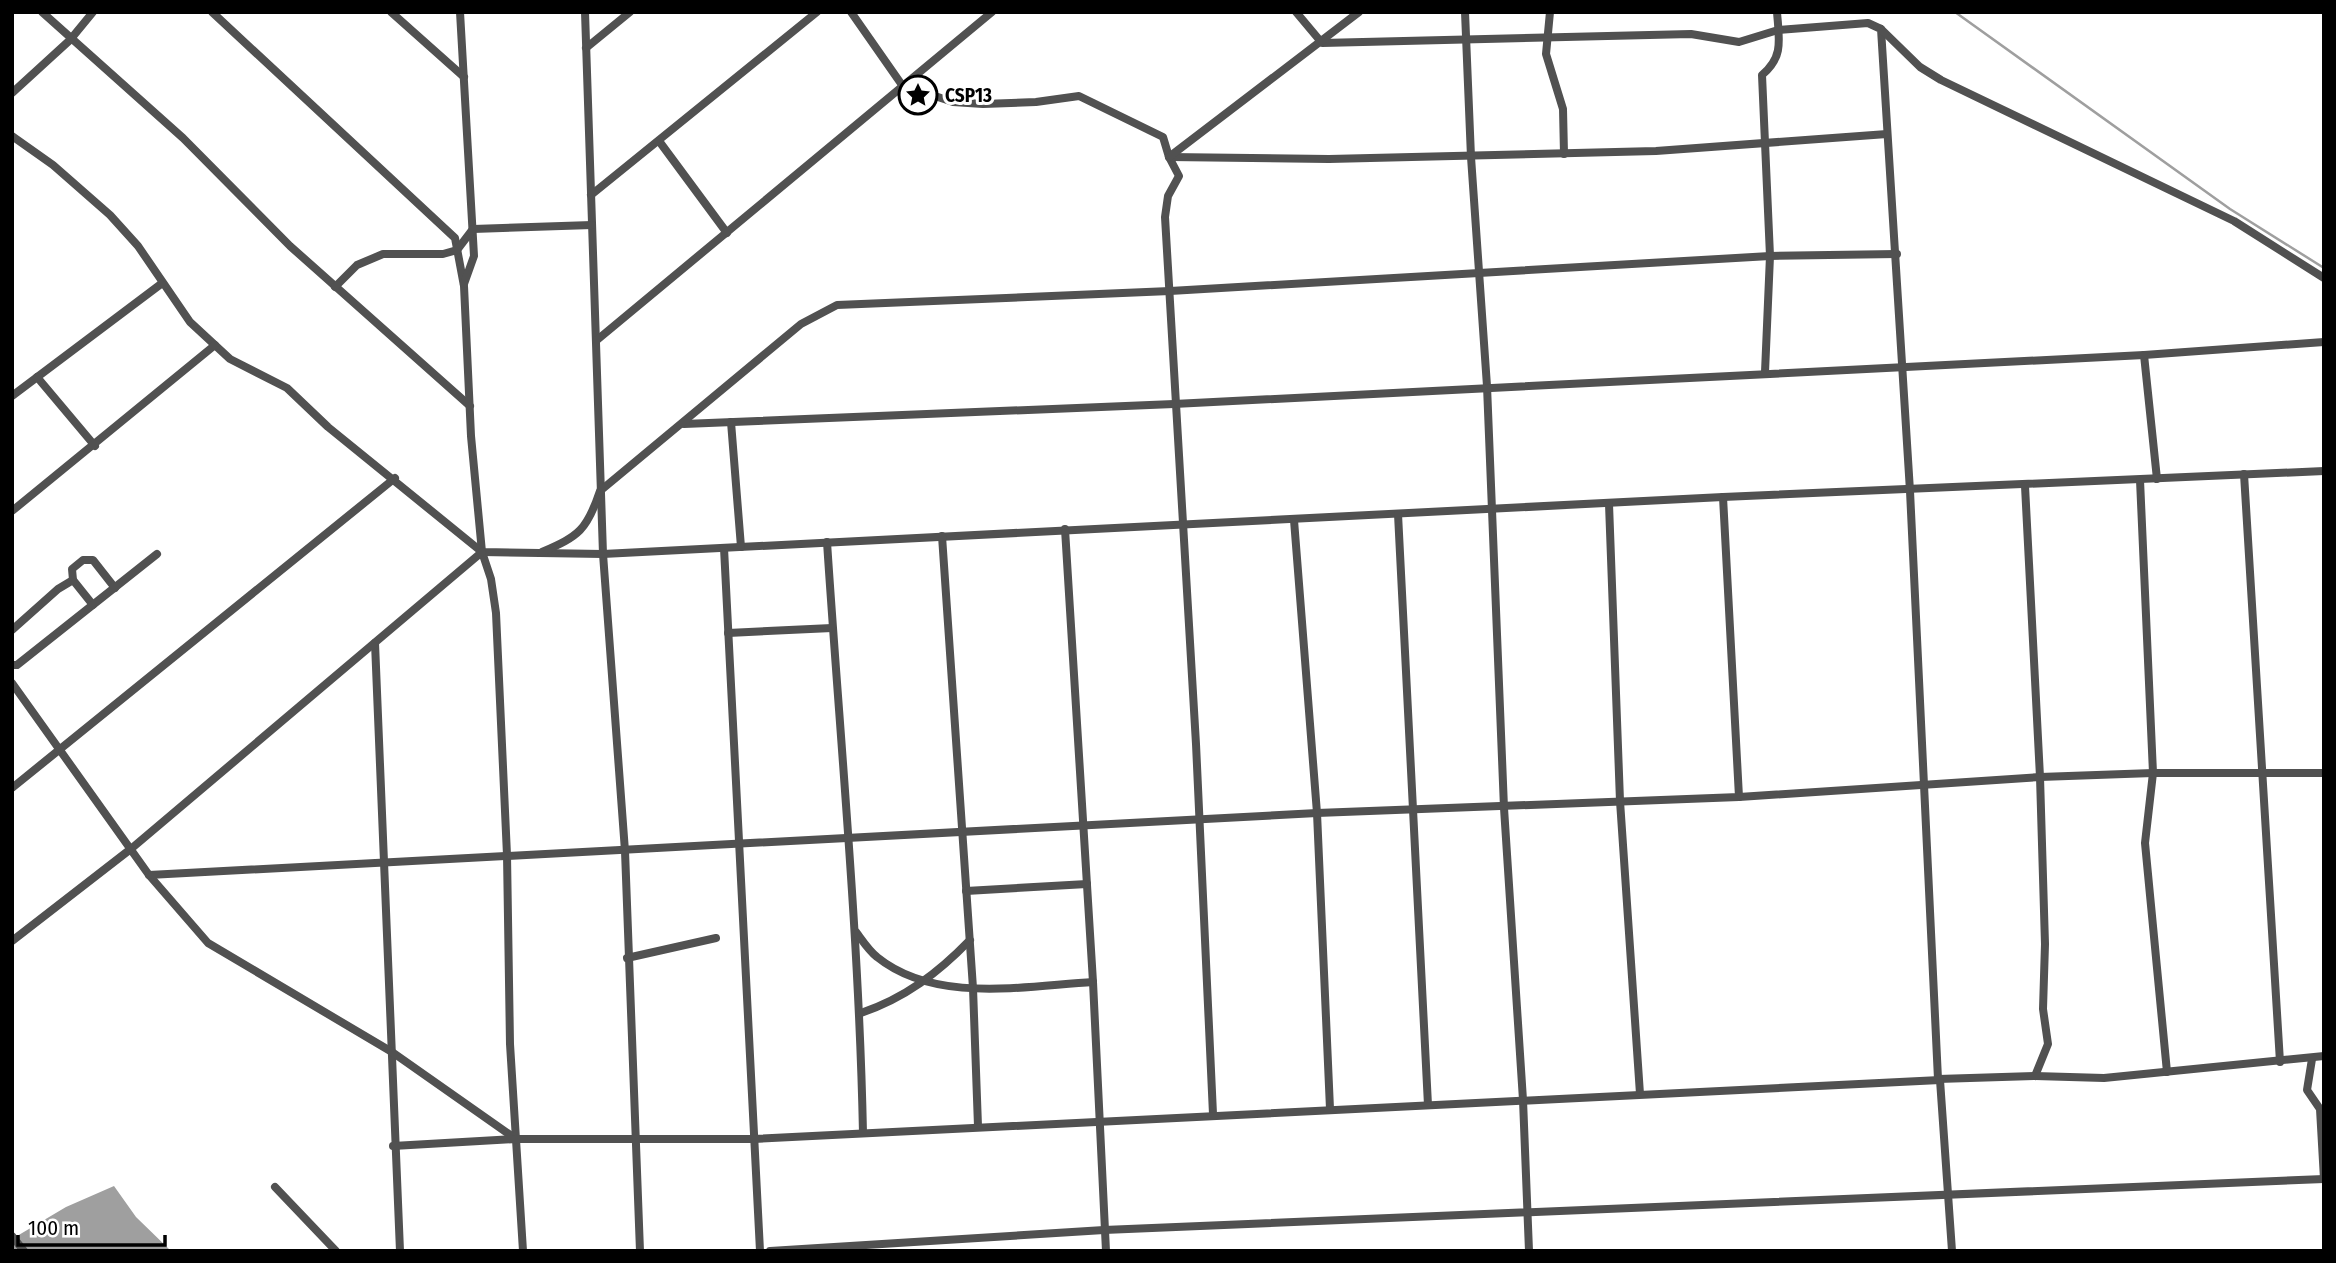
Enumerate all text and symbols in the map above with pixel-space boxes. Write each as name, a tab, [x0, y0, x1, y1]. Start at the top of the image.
place icon: CSP13	[897, 74, 939, 116]
place label: CSP13	[945, 84, 992, 107]
scale bar	[18, 1204, 164, 1248]
text: 100 m	[28, 1215, 79, 1241]

